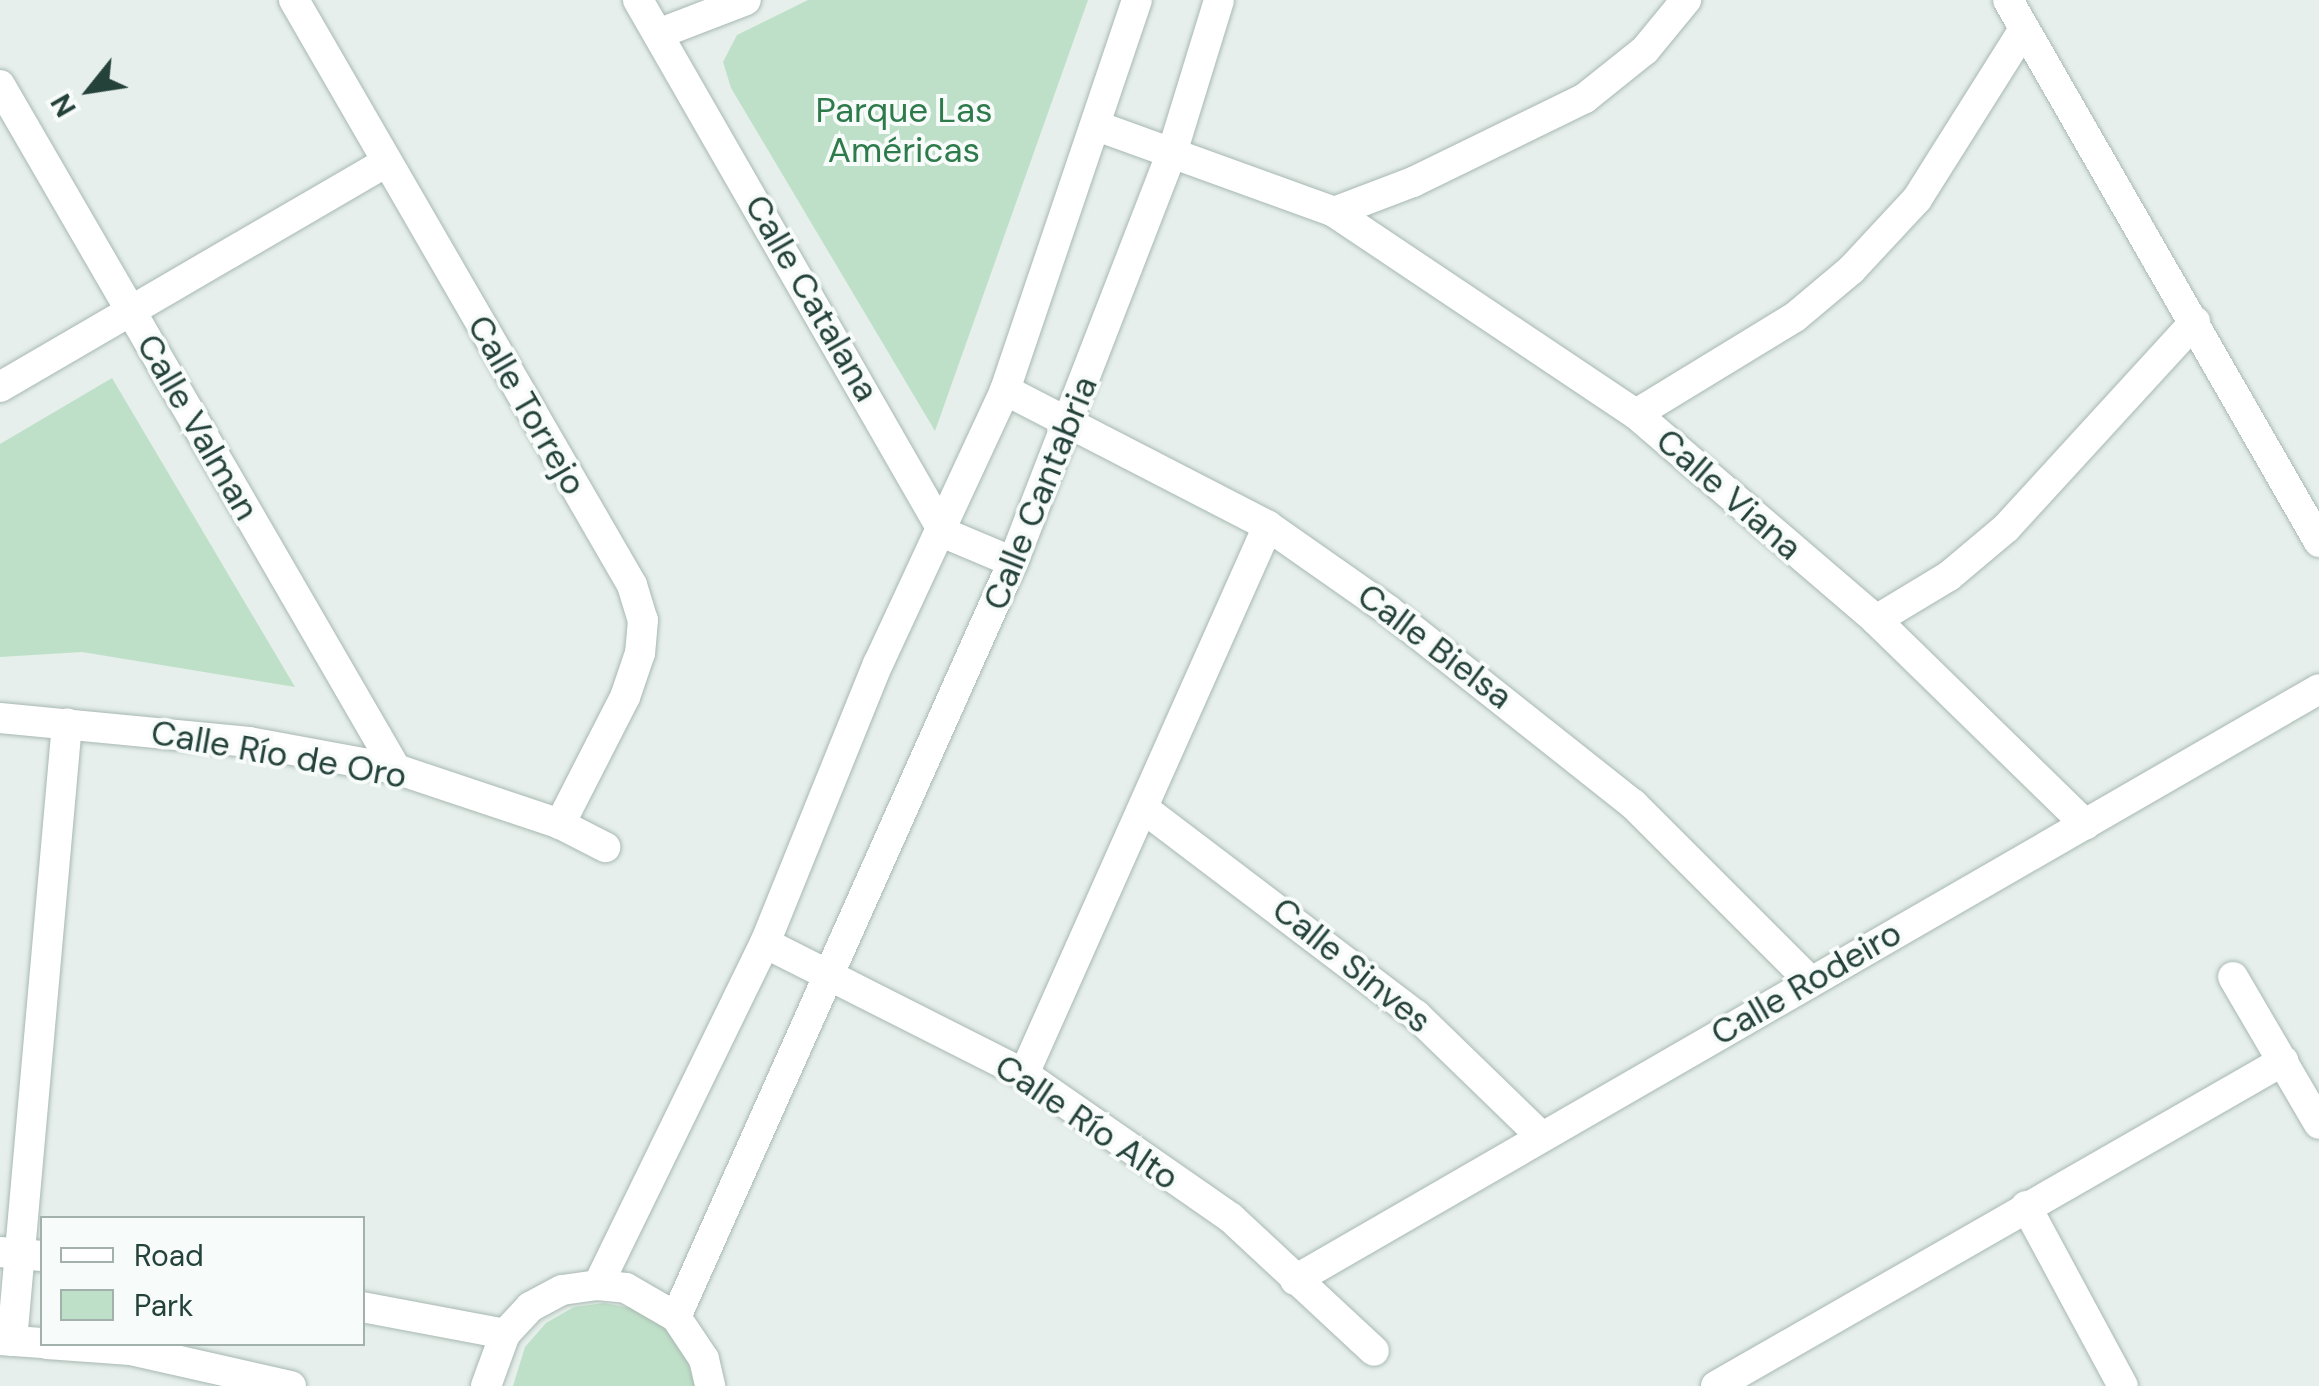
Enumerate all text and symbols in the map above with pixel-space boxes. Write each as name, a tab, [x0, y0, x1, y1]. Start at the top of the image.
north arrow	[40, 40, 140, 140]
text: N	[42, 87, 85, 123]
park label: Parque Las Américas	[815, 89, 993, 171]
street label: Calle Catalana	[736, 187, 888, 409]
street label: Calle Torrejo	[459, 308, 595, 502]
street label: Calle Valman	[128, 327, 268, 527]
street label: Calle Cantabria	[974, 370, 1106, 616]
street label: Calle Viana	[1648, 419, 1810, 569]
street label: Calle Bielsa	[1349, 574, 1521, 718]
street label: Calle Río de Oro	[148, 711, 410, 797]
street label: Calle Sinves	[1264, 888, 1440, 1042]
street label: Calle Rodeiro	[1703, 912, 1909, 1054]
street label: Calle Río Alto	[987, 1045, 1187, 1199]
legend	[40, 1216, 365, 1346]
text: Road	[134, 1236, 204, 1275]
text: Park	[134, 1286, 193, 1325]

